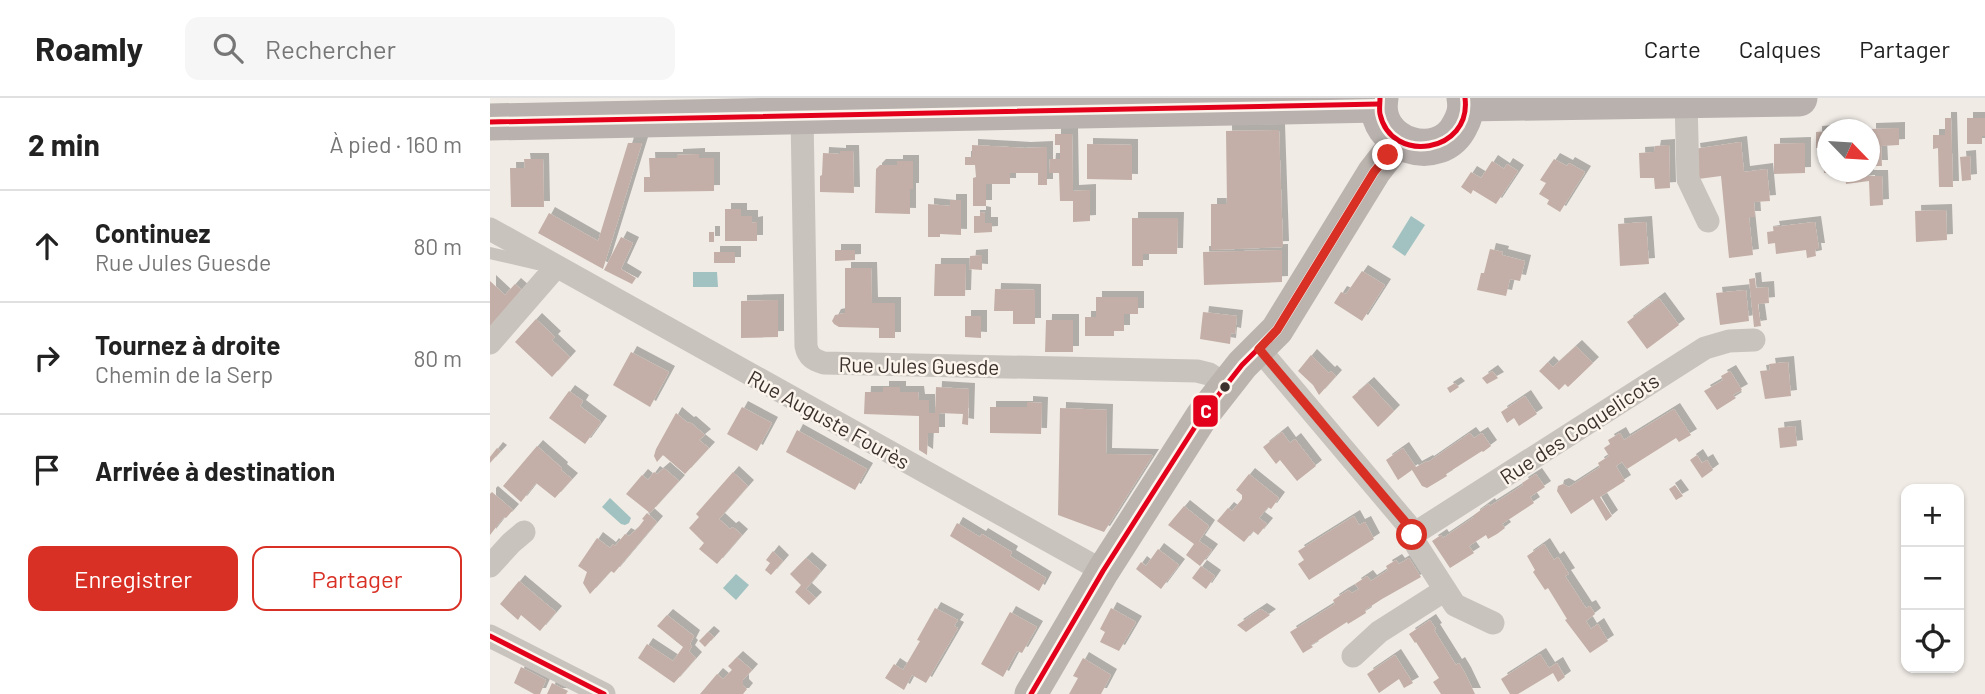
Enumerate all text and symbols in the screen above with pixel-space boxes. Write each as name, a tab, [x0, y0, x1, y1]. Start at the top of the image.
search box	[185, 17, 675, 80]
text: Roamly	[35, 28, 143, 68]
icon: search	[209, 29, 247, 67]
text: Rechercher	[265, 33, 396, 64]
text: Carte	[1644, 34, 1701, 63]
text: Calques	[1739, 34, 1821, 63]
text: Partager	[1859, 34, 1950, 63]
north arrow	[1817, 119, 1880, 182]
text: 2 min	[28, 126, 100, 162]
text: À pied · 160 m	[330, 130, 462, 158]
route end	[1372, 139, 1403, 170]
text: Continuez	[95, 217, 211, 248]
icon: ahead	[28, 227, 66, 265]
text: 80 m	[413, 232, 462, 260]
text: Rue Jules Guesde	[95, 248, 271, 276]
text: Tournez à droite	[95, 329, 280, 360]
icon: right	[28, 339, 66, 377]
text: 80 m	[413, 344, 462, 372]
street label: Rue Jules Guesde	[838, 351, 1000, 379]
text: Chemin de la Serp	[95, 360, 273, 388]
street label: Rue Auguste Fourès	[744, 364, 914, 474]
street label: Rue des Coquelicots	[1495, 367, 1663, 489]
unlabelled marker	[1218, 380, 1232, 394]
line badge: C	[1192, 394, 1219, 428]
text: C	[1200, 399, 1212, 422]
icon: arrive	[28, 451, 66, 489]
text: Arrivée à destination	[95, 455, 335, 486]
map controls	[1901, 484, 1964, 673]
button: +	[1901, 484, 1964, 547]
route start	[1396, 519, 1427, 550]
button: Enregistrer	[28, 546, 238, 611]
button: Partager	[252, 546, 462, 611]
button: −	[1901, 547, 1964, 610]
button: locate	[1901, 610, 1964, 673]

